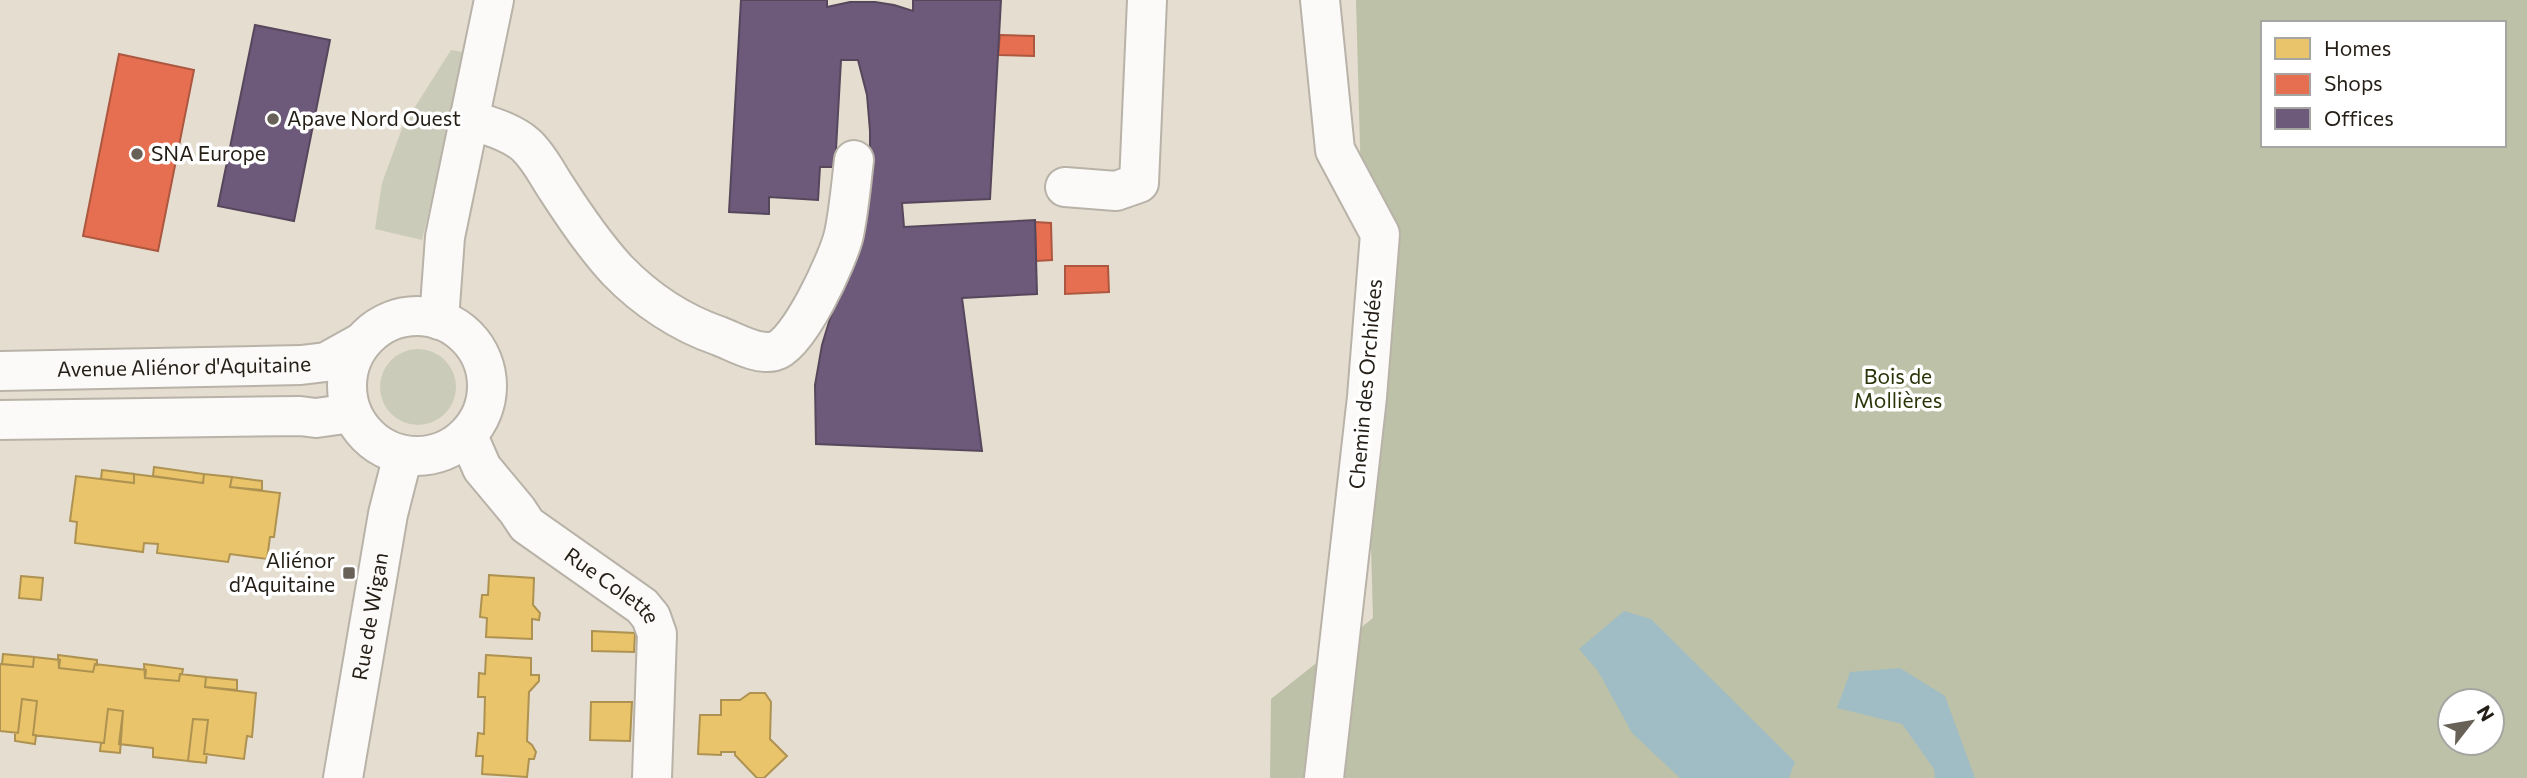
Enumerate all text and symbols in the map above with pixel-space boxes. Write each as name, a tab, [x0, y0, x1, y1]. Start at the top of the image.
legend	[2261, 21, 2506, 147]
text: Homes	[2324, 35, 2391, 60]
text: Shops	[2324, 70, 2383, 95]
place label: Apave Nord Ouest	[287, 105, 461, 130]
text: Offices	[2324, 105, 2394, 130]
marker: Apave Nord Ouest	[265, 111, 281, 127]
place label: SNA Europe	[151, 140, 266, 165]
marker: SNA Europe	[129, 146, 145, 162]
street label: Chemin des Orchidées	[1343, 278, 1386, 490]
street label: Avenue Aliénor d'Aquitaine	[57, 350, 312, 381]
park label: Bois de Mollières	[1854, 363, 1942, 412]
street label: Rue Colette	[560, 541, 666, 626]
place label: Aliénor d’Aquitaine	[229, 547, 335, 596]
street label: Rue de Wigan	[346, 550, 392, 682]
marker: Aliénor d’Aquitaine	[341, 565, 357, 581]
north arrow	[2436, 687, 2506, 757]
text: N	[2472, 701, 2500, 725]

